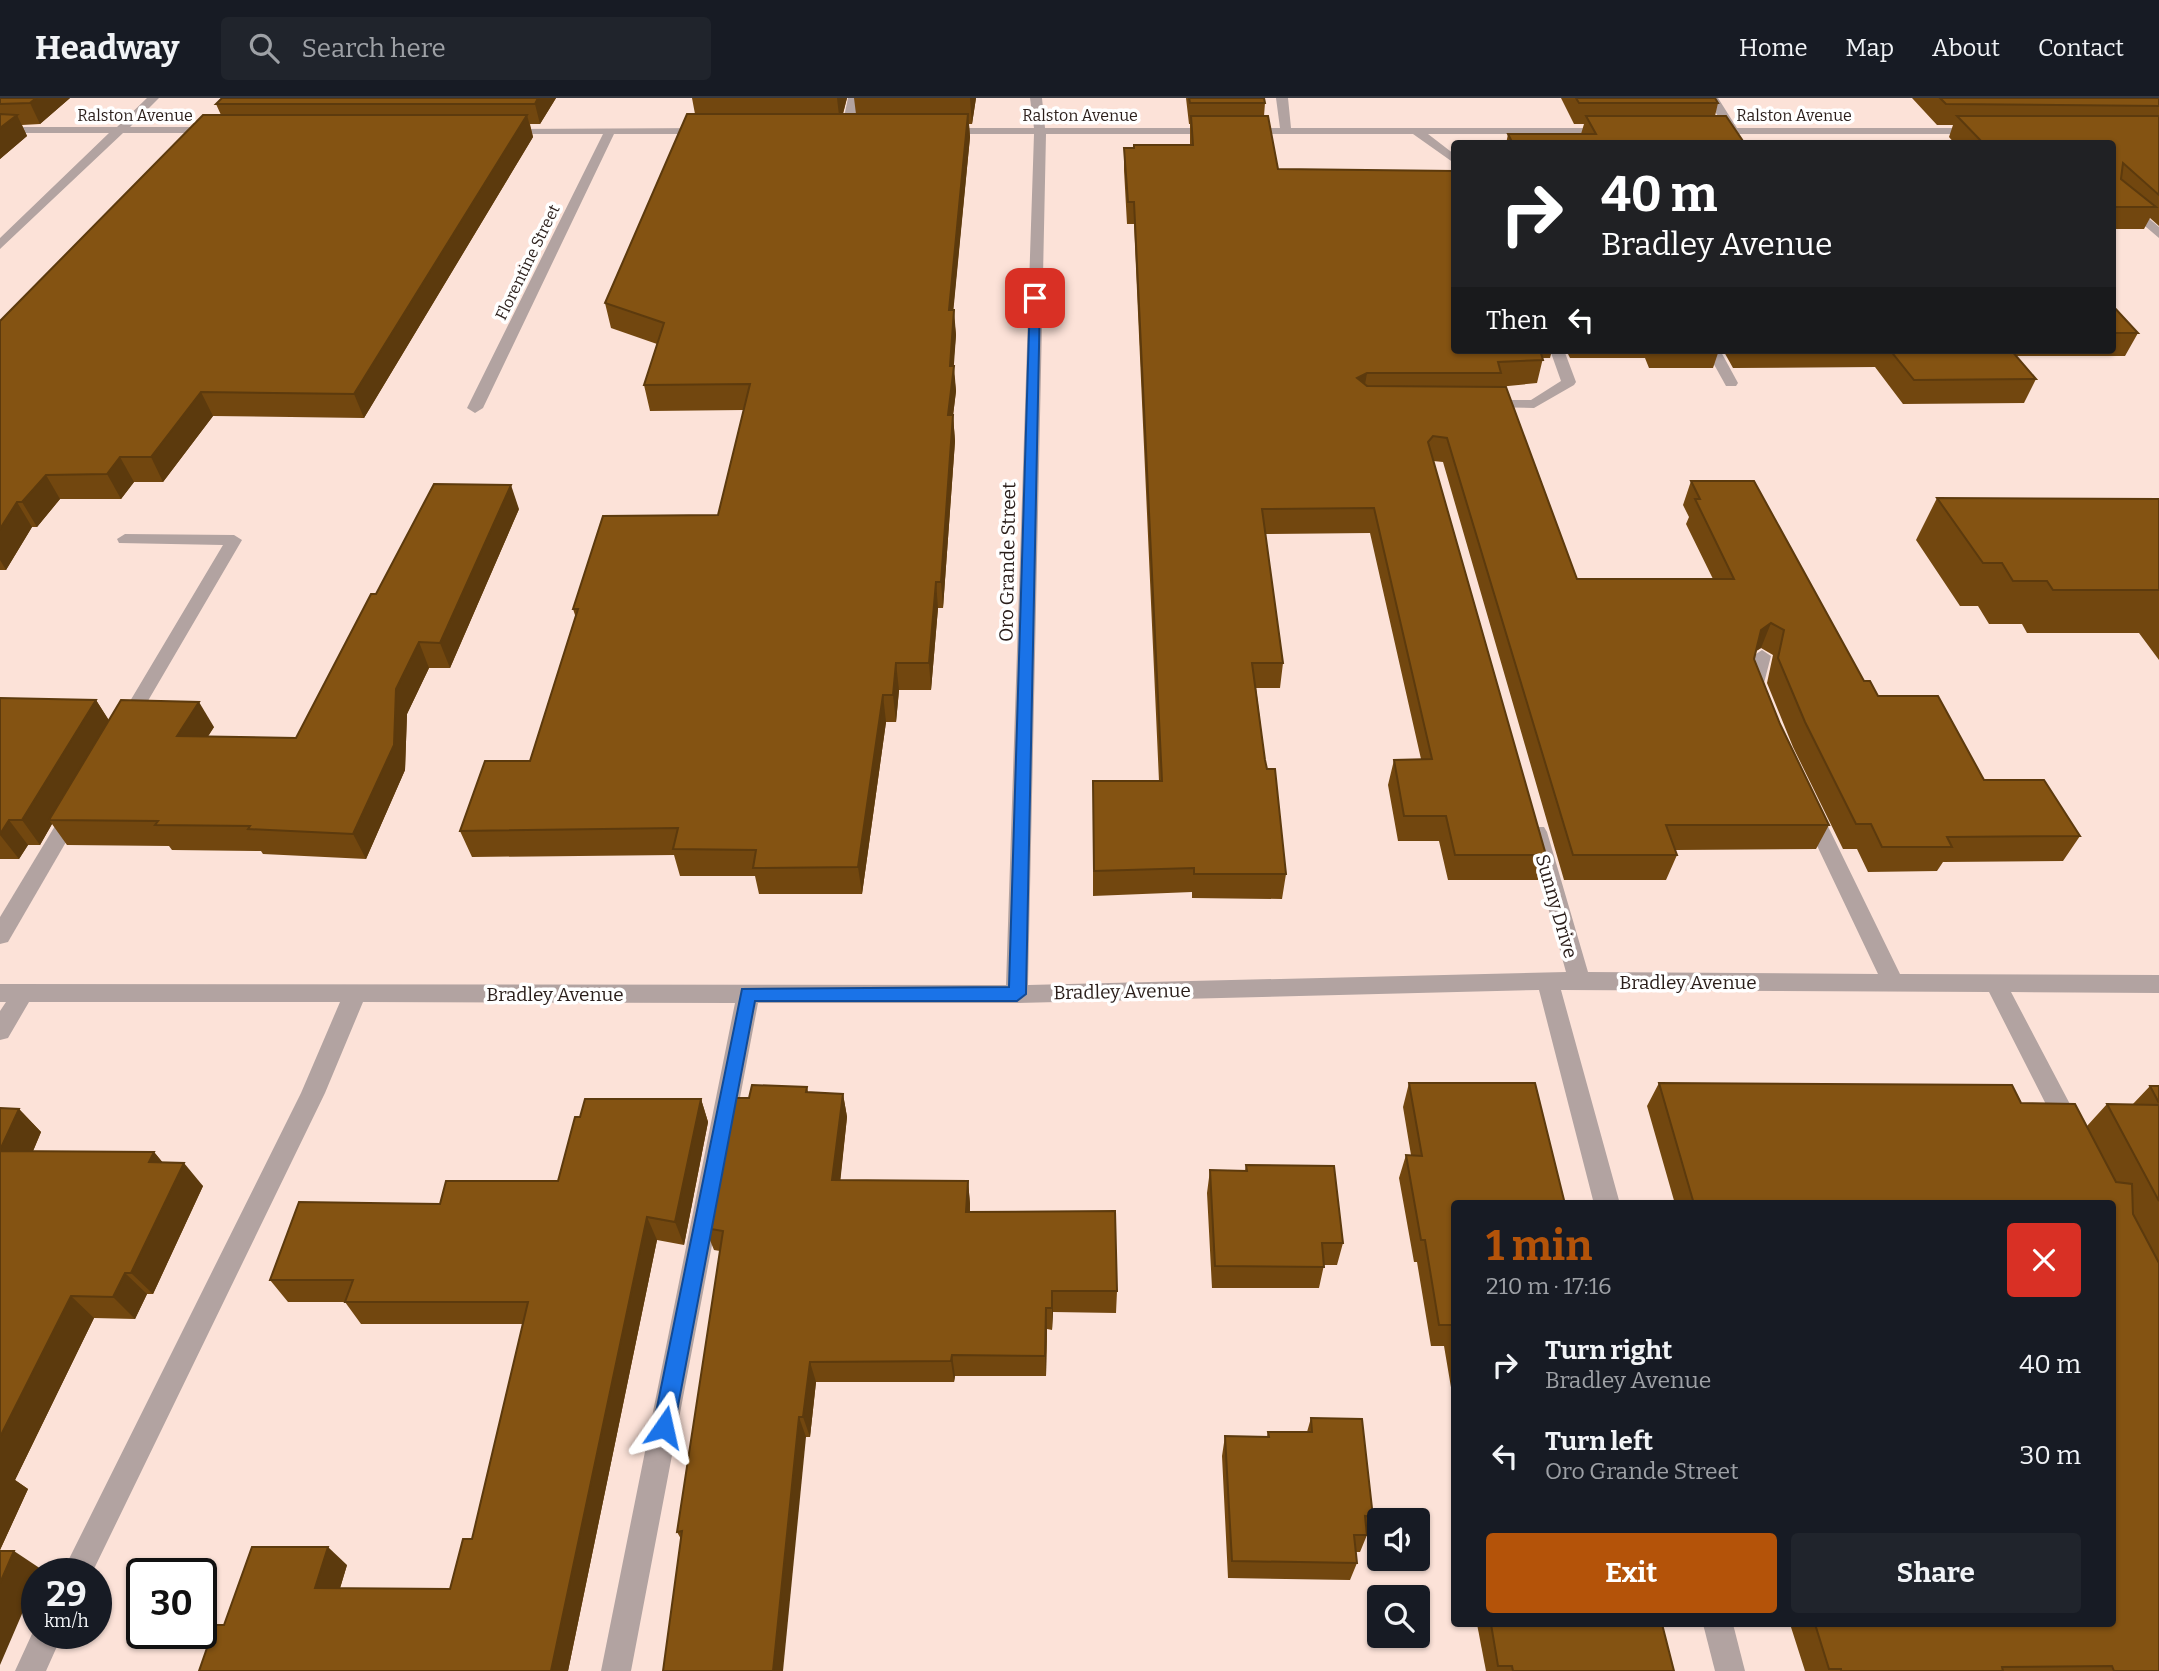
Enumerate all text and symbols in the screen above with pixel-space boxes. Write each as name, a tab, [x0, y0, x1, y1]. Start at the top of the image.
search box	[221, 17, 711, 80]
text: Headway	[35, 28, 179, 68]
icon: search	[245, 29, 283, 67]
text: Search here	[301, 33, 446, 64]
text: Home	[1739, 34, 1808, 62]
text: Map	[1846, 34, 1894, 62]
text: About	[1932, 34, 2000, 62]
text: Contact	[2038, 34, 2124, 62]
street label: Ralston Avenue	[77, 106, 193, 125]
street label: Ralston Avenue	[1022, 106, 1138, 125]
street label: Ralston Avenue	[1736, 106, 1852, 125]
text: 40 m	[1601, 165, 1718, 224]
icon: right	[1486, 168, 1577, 259]
street label: Florentine Street	[491, 201, 564, 323]
text: Bradley Avenue	[1601, 225, 1832, 263]
pin	[1005, 268, 1065, 328]
icon: arrive	[1016, 279, 1054, 317]
icon: left	[1562, 301, 1600, 339]
text: Then	[1486, 305, 1548, 336]
street label: Oro Grande Street	[995, 482, 1020, 642]
street label: Sunny Drive	[1531, 852, 1582, 961]
street label: Bradley Avenue	[1619, 971, 1757, 994]
street label: Bradley Avenue	[1053, 979, 1191, 1004]
street label: Bradley Avenue	[486, 983, 624, 1006]
text: 1 min	[1486, 1221, 1592, 1271]
button: close	[2007, 1223, 2081, 1297]
text: 210 m · 17:16	[1486, 1272, 1612, 1300]
text: Turn right	[1545, 1335, 1672, 1366]
icon: right	[1486, 1346, 1524, 1384]
text: 40 m	[2019, 1349, 2081, 1380]
text: Bradley Avenue	[1545, 1366, 1711, 1394]
position arrow	[627, 1390, 701, 1464]
text: Turn left	[1545, 1426, 1653, 1457]
icon: left	[1486, 1437, 1524, 1475]
text: 30 m	[2020, 1440, 2081, 1471]
text: Oro Grande Street	[1545, 1457, 1739, 1485]
map controls	[1367, 1508, 1430, 1648]
button: sound	[1367, 1508, 1430, 1571]
button: Exit	[1486, 1533, 1777, 1613]
button: Share	[1791, 1533, 2081, 1613]
speed limit sign: 30	[126, 1558, 217, 1649]
text: 29	[46, 1573, 87, 1615]
button: search	[1367, 1585, 1430, 1648]
text: km/h	[44, 1610, 89, 1632]

